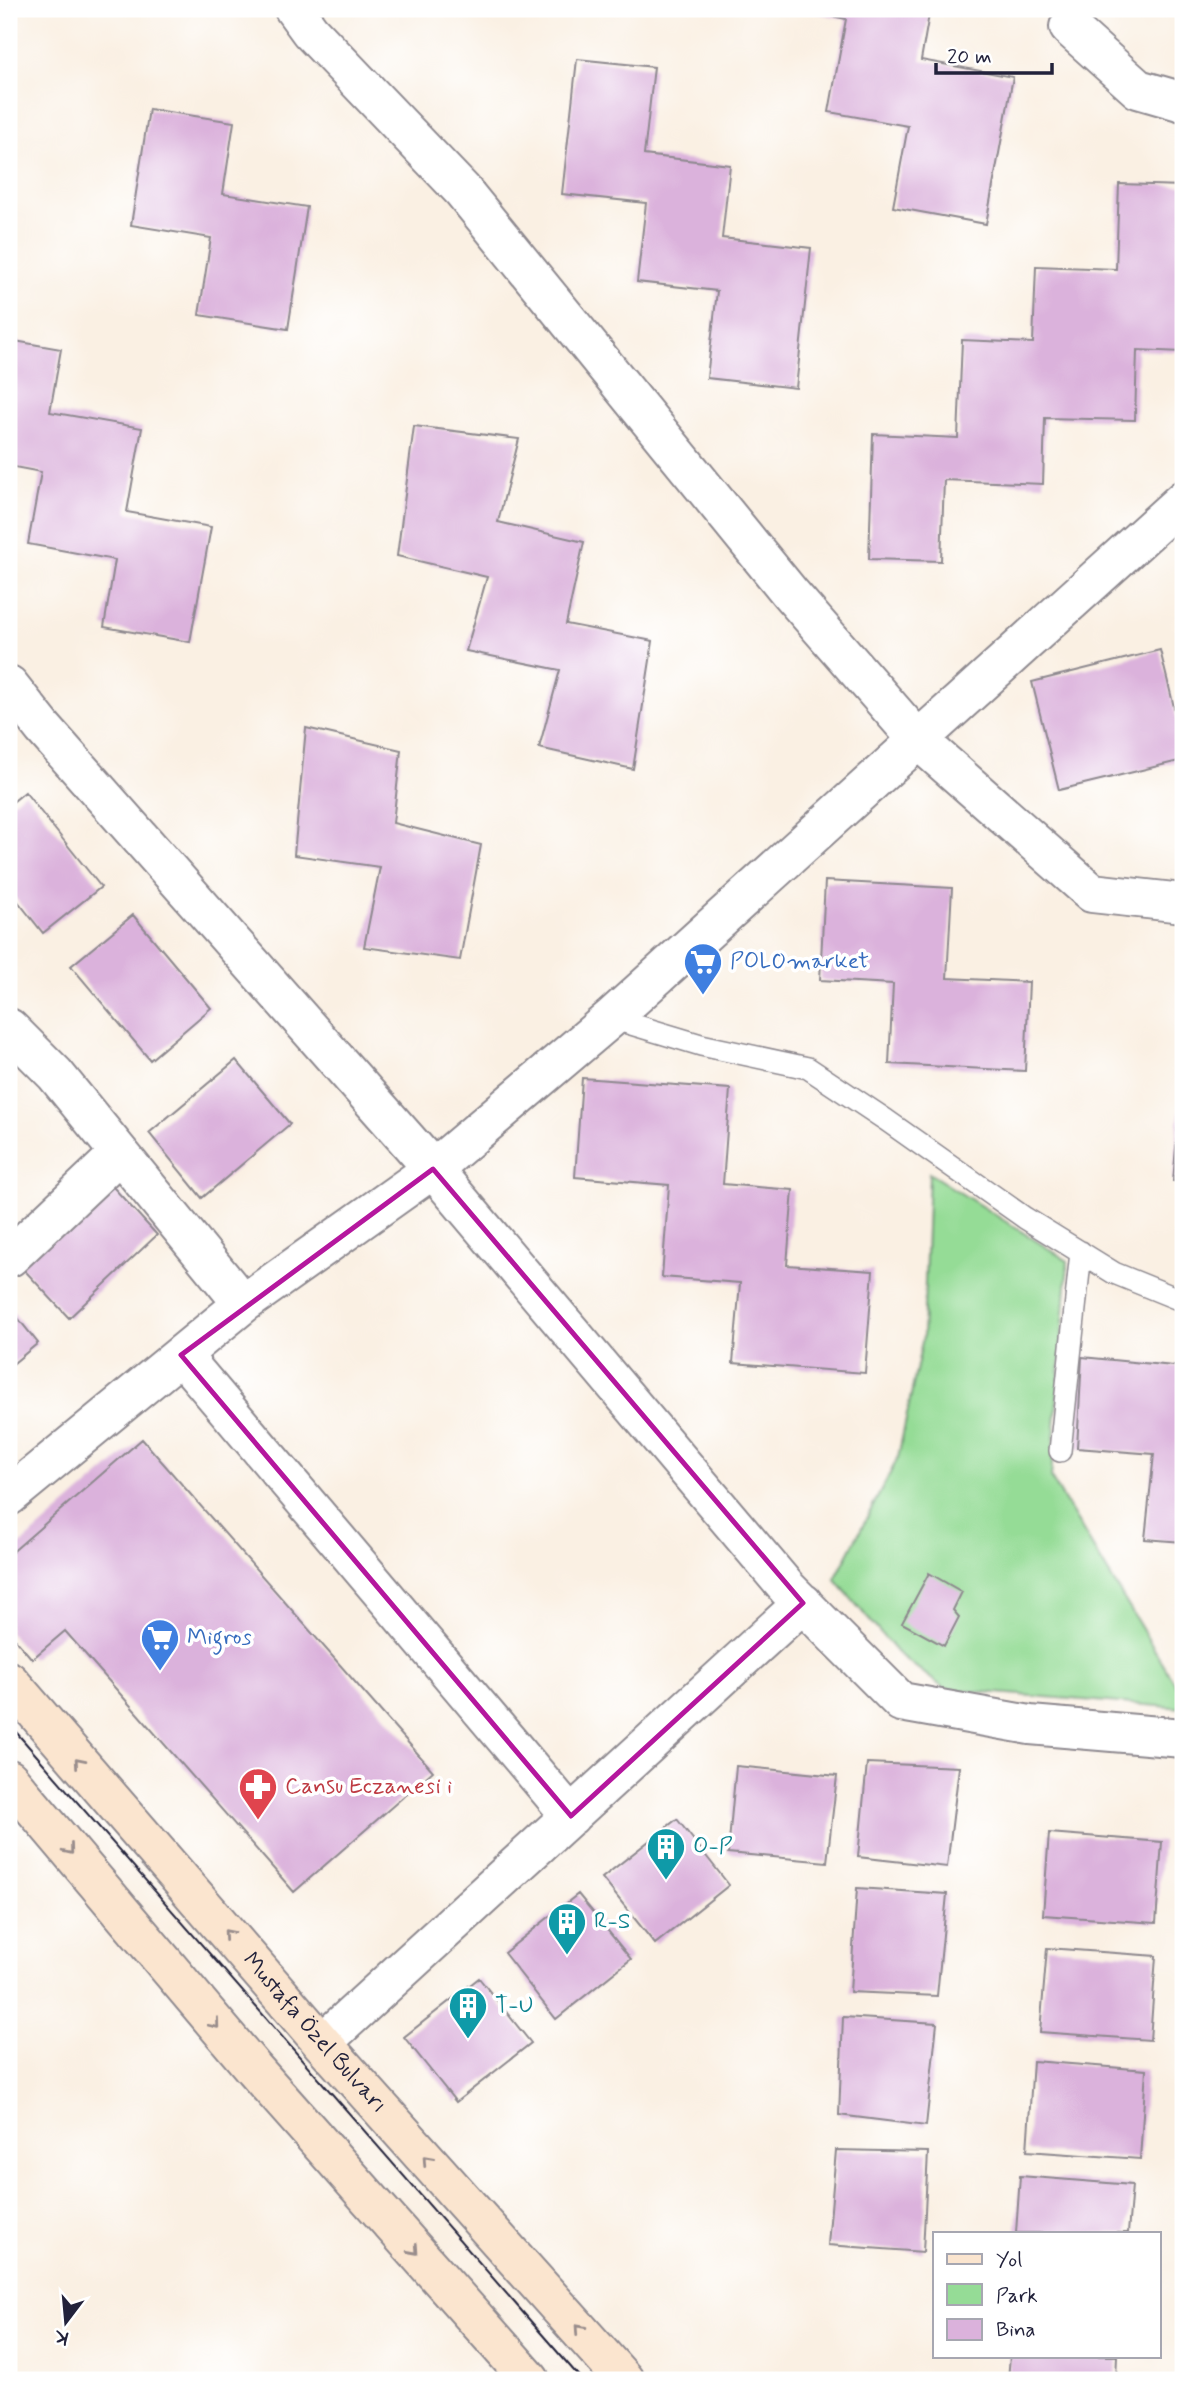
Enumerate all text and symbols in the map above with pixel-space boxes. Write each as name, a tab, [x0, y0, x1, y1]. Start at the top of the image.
scale bar	[936, 32, 1052, 76]
text: 20 m	[947, 43, 992, 71]
supermarket icon: POLOmarket	[682, 941, 724, 996]
place label: POLOmarket	[730, 947, 869, 977]
supermarket icon: Migros	[139, 1617, 181, 1672]
place label: Migros	[187, 1623, 252, 1655]
one-way arrow	[75, 1757, 87, 1770]
pharmacy icon: Cansu Eczanesi i	[237, 1766, 279, 1821]
place label: Cansu Eczanesi i	[285, 1772, 452, 1802]
building icon: O-P	[645, 1826, 687, 1881]
place label: O-P	[693, 1832, 733, 1862]
one-way arrow	[60, 1842, 73, 1854]
building icon: R-S	[546, 1901, 588, 1956]
place label: R-S	[594, 1907, 630, 1937]
one-way arrow	[224, 1929, 236, 1942]
street label: Mustafa Özel Bulvarı	[235, 1946, 393, 2120]
building icon: T-U	[447, 1985, 489, 2040]
place label: T-U	[495, 1991, 534, 2021]
one-way arrow	[207, 2015, 219, 2028]
one-way arrow	[423, 2155, 435, 2168]
legend	[933, 2232, 1160, 2358]
one-way arrow	[406, 2241, 418, 2254]
text: Yol	[996, 2246, 1022, 2274]
text: Park	[996, 2282, 1038, 2310]
north arrow	[32, 2288, 102, 2358]
text: Bina	[996, 2316, 1036, 2344]
text: K	[51, 2323, 72, 2351]
one-way arrow	[574, 2325, 587, 2338]

